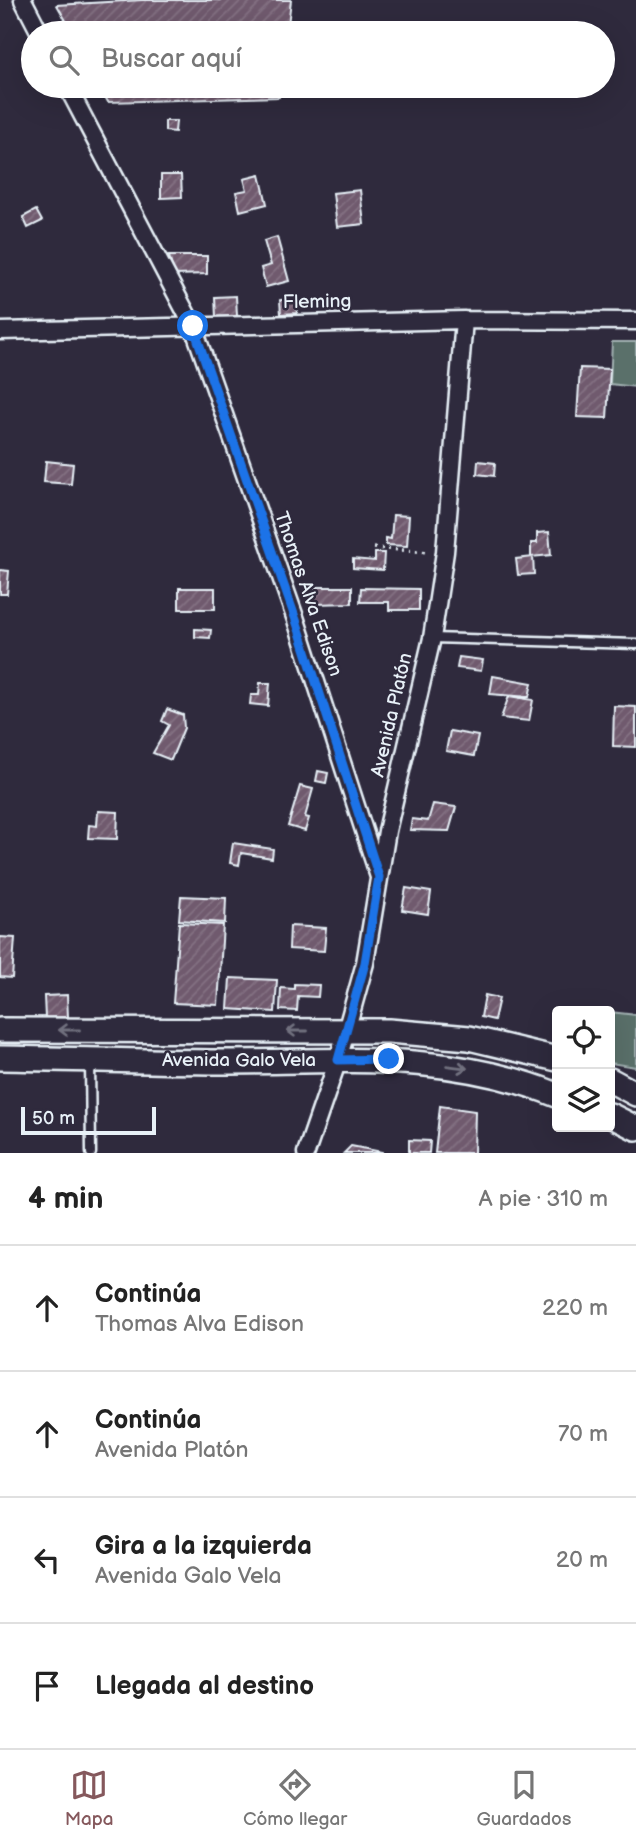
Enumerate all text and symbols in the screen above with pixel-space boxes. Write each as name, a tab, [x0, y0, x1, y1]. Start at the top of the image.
search box	[21, 21, 615, 98]
icon: search	[45, 41, 83, 79]
text: Buscar aquí	[101, 44, 242, 75]
street label: Fleming	[283, 290, 351, 314]
route start	[177, 310, 208, 341]
street label: Thomas Alva Edison	[269, 509, 347, 679]
street label: Avenida Platón	[367, 651, 417, 779]
map controls	[552, 1006, 615, 1132]
button: locate	[552, 1006, 615, 1069]
one-way arrow	[58, 1023, 81, 1037]
one-way arrow	[285, 1025, 308, 1038]
route end	[373, 1043, 404, 1074]
street label: Avenida Galo Vela	[162, 1049, 316, 1072]
one-way arrow	[445, 1061, 467, 1074]
button: layers	[552, 1069, 615, 1132]
scale bar	[21, 1104, 156, 1136]
text: 50 m	[32, 1107, 75, 1130]
text: 4 min	[28, 1181, 103, 1217]
text: A pie · 310 m	[479, 1185, 608, 1213]
text: Continúa	[95, 1279, 202, 1310]
icon: ahead	[28, 1289, 66, 1327]
text: 220 m	[542, 1294, 608, 1322]
text: Thomas Alva Edison	[95, 1310, 304, 1338]
text: Continúa	[95, 1405, 202, 1436]
icon: ahead	[28, 1415, 66, 1453]
text: 70 m	[558, 1420, 608, 1448]
text: Avenida Platón	[95, 1436, 249, 1464]
text: Gira a la izquierda	[95, 1531, 312, 1562]
icon: left	[28, 1541, 66, 1579]
text: 20 m	[556, 1546, 608, 1574]
text: Avenida Galo Vela	[95, 1562, 282, 1590]
icon: arrive	[28, 1667, 66, 1705]
text: Llegada al destino	[95, 1671, 314, 1702]
tab: Mapa	[65, 1766, 114, 1831]
tab: Cómo llegar	[243, 1766, 347, 1831]
tab: Guardados	[477, 1766, 571, 1831]

